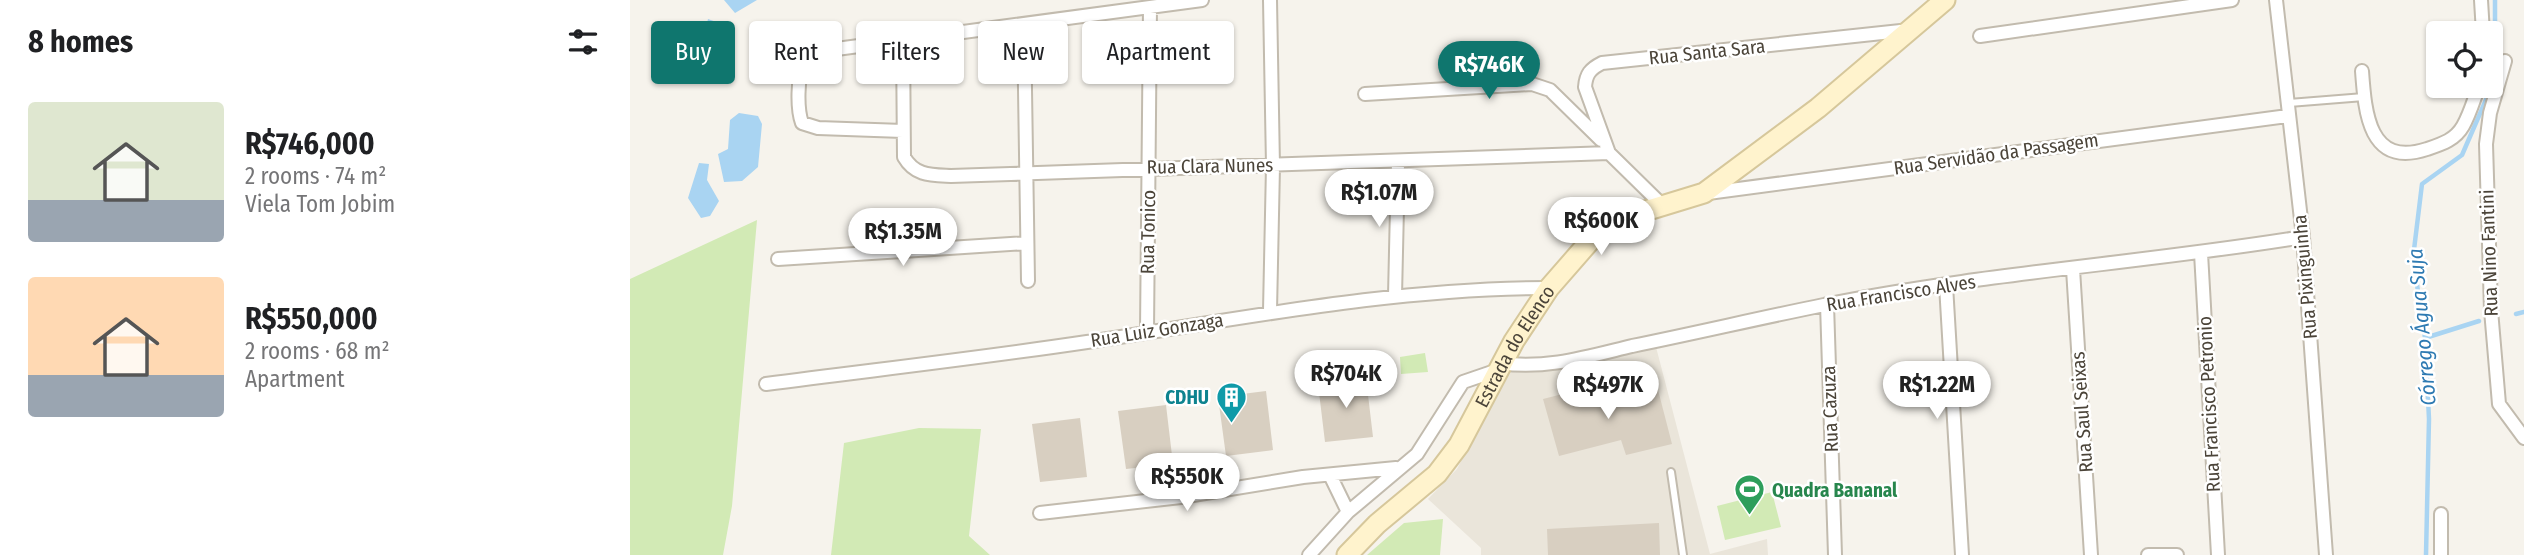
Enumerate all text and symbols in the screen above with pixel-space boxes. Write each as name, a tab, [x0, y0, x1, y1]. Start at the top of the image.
chip: Buy	[651, 21, 735, 84]
chip: Rent	[749, 21, 842, 84]
chip: Filters	[856, 21, 964, 84]
chip: New	[978, 21, 1068, 84]
chip: Apartment	[1082, 21, 1234, 84]
map controls	[2426, 21, 2503, 98]
button: locate	[2426, 21, 2503, 98]
icon: filters	[564, 23, 602, 61]
text: 8 homes	[28, 24, 133, 60]
street label: Rua Santa Sara	[1648, 34, 1766, 70]
pin: R$746K	[1432, 42, 1546, 101]
text: R$746K	[1454, 50, 1524, 78]
text: R$746,000	[245, 126, 375, 162]
street label: Rua Servidão da Passagem	[1892, 128, 2100, 180]
icon: home	[84, 130, 168, 214]
street label: Rua Clara Nunes	[1147, 153, 1273, 179]
text: 2 rooms · 74 m²	[245, 162, 386, 190]
pin: R$1.07M	[1314, 170, 1444, 229]
text: R$1.07M	[1341, 178, 1417, 206]
street label: Rua Nino Fantini	[2475, 189, 2503, 317]
text: Viela Tom Jobim	[245, 190, 395, 218]
street label: Rua Tonico	[1136, 190, 1160, 274]
pin: R$600K	[1544, 198, 1658, 257]
text: R$600K	[1564, 206, 1638, 234]
pin: R$1.35M	[838, 208, 968, 268]
street label: Rua Pixinguinha	[2288, 214, 2322, 340]
text: R$1.35M	[864, 217, 942, 245]
water label: Córrego Água Suja	[2402, 247, 2442, 407]
street label: Rua Francisco Alves	[1825, 270, 1977, 316]
street label: Estrada do Elenco	[1470, 281, 1559, 411]
text: R$550,000	[245, 301, 378, 337]
icon: home	[84, 305, 168, 389]
street label: Rua Luiz Gonzaga	[1089, 308, 1225, 352]
street label: Rua Francisco Petronio	[2193, 315, 2225, 493]
text: 2 rooms · 68 m²	[245, 337, 390, 365]
pin: R$704K	[1289, 350, 1403, 410]
street label: Rua Saul Seixas	[2066, 351, 2098, 473]
text: R$704K	[1310, 359, 1382, 387]
pin: R$497K	[1551, 362, 1665, 421]
pin: R$1.22M	[1872, 362, 2002, 421]
text: Apartment	[245, 365, 345, 393]
street label: Rua Cazuza	[1817, 365, 1843, 453]
text: R$497K	[1573, 370, 1643, 398]
text: R$1.22M	[1899, 370, 1975, 398]
building icon: CDHU	[1215, 380, 1249, 424]
place label: CDHU	[1165, 386, 1209, 409]
pin: R$550K	[1130, 454, 1244, 513]
text: R$550K	[1151, 462, 1223, 490]
sports icon: Quadra Bananal	[1732, 473, 1766, 517]
place label: Quadra Bananal	[1772, 479, 1898, 502]

